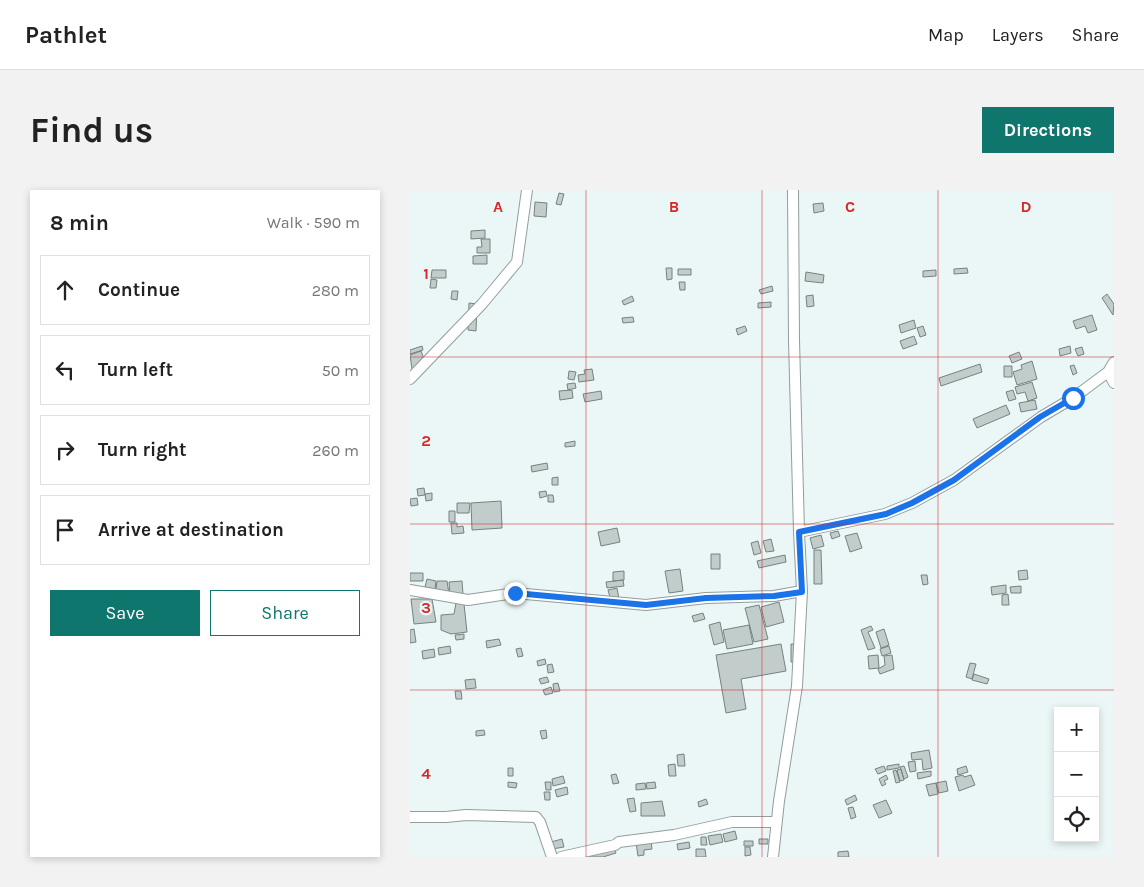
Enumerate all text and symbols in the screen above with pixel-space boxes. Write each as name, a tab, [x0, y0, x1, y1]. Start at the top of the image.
text: Pathlet	[25, 21, 107, 49]
text: Map	[928, 24, 964, 46]
text: Layers	[992, 24, 1044, 46]
text: Share	[1072, 24, 1119, 46]
button: Directions	[982, 107, 1114, 153]
text: Find us	[30, 110, 153, 151]
text: A	[493, 197, 503, 216]
text: B	[669, 197, 679, 216]
text: C	[845, 197, 855, 216]
text: D	[1021, 197, 1032, 216]
text: 8 min	[50, 211, 109, 235]
text: Walk · 590 m	[267, 213, 360, 232]
text: 1	[423, 264, 429, 283]
icon: ahead	[51, 276, 79, 304]
text: Continue	[98, 279, 180, 301]
text: 280 m	[312, 281, 359, 300]
icon: left	[51, 356, 79, 384]
text: Turn left	[98, 359, 173, 381]
text: 50 m	[322, 361, 359, 380]
route start	[1062, 387, 1085, 410]
text: 2	[421, 431, 431, 450]
icon: right	[51, 436, 79, 464]
text: Turn right	[98, 439, 187, 461]
text: 260 m	[312, 441, 359, 460]
icon: arrive	[51, 516, 79, 544]
text: Arrive at destination	[98, 519, 284, 541]
route end	[504, 582, 527, 605]
button: Save	[50, 590, 200, 636]
button: Share	[210, 590, 360, 636]
text: 3	[421, 598, 431, 617]
map controls	[1054, 707, 1099, 842]
button: +	[1054, 707, 1099, 752]
button: −	[1054, 752, 1099, 797]
text: 4	[421, 764, 431, 783]
button: locate	[1054, 797, 1099, 842]

